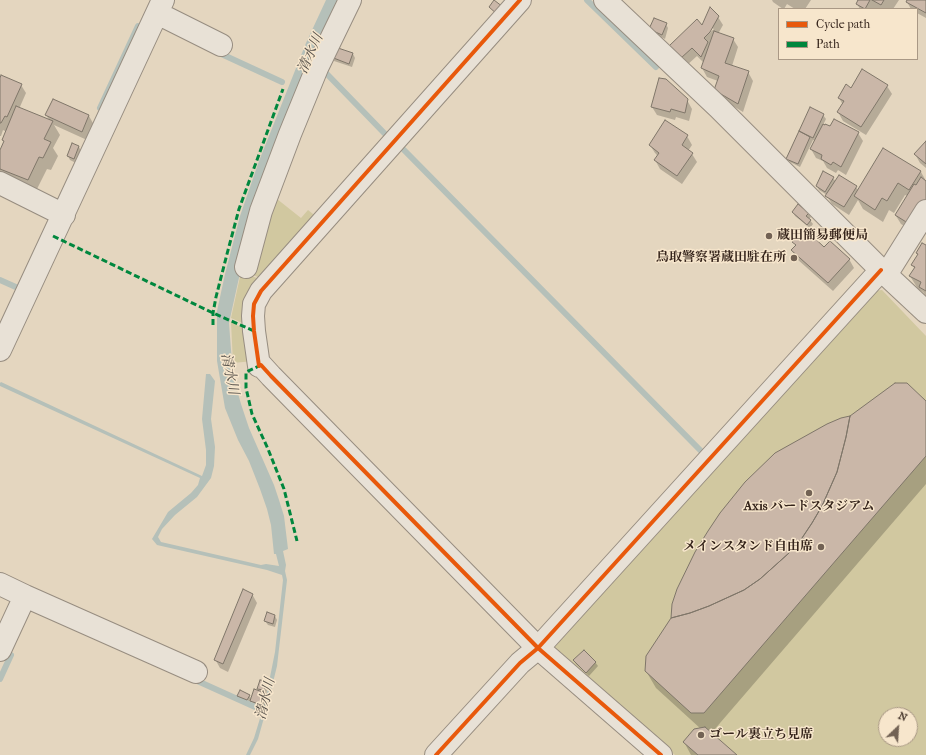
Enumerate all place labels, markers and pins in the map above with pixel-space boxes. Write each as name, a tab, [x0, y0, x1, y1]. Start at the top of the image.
place label: 蔵田簡易郵便局	[777, 228, 868, 244]
marker: 蔵田簡易郵便局	[764, 231, 774, 241]
place label: 鳥取警察署蔵田駐在所	[656, 250, 786, 266]
marker: 鳥取警察署蔵田駐在所	[789, 253, 799, 263]
marker: Axis バードスタジアム	[804, 488, 814, 498]
place label: Axis バードスタジアム	[744, 499, 874, 515]
place label: メインスタンド自由席	[683, 539, 813, 555]
marker: メインスタンド自由席	[816, 542, 826, 552]
place label: ゴール裏立ち見席	[709, 727, 813, 743]
marker: ゴール裏立ち見席	[696, 730, 706, 740]

